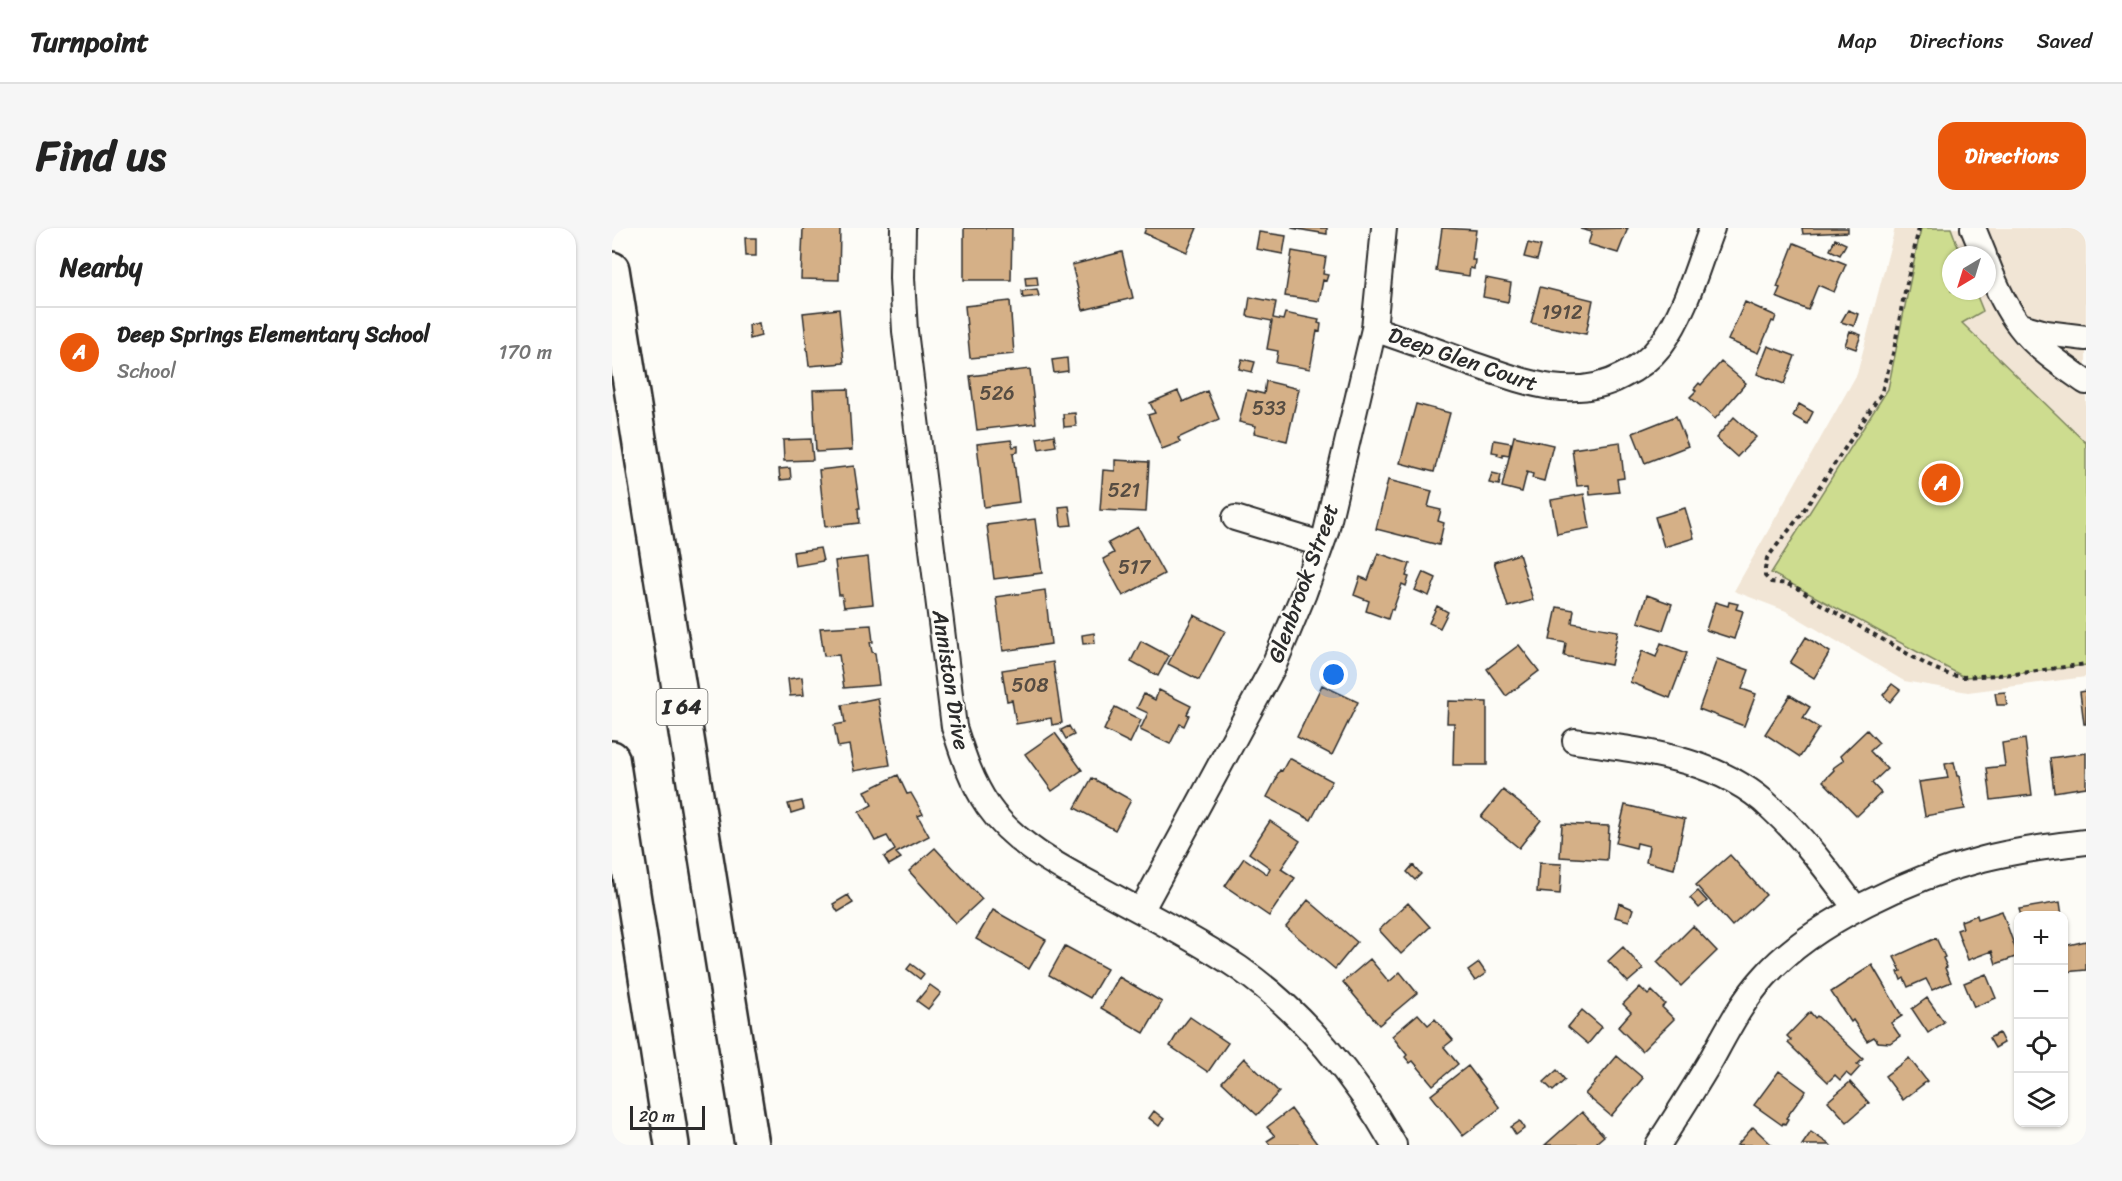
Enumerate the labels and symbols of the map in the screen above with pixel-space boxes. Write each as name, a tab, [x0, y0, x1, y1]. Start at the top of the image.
north arrow	[1942, 246, 1996, 300]
house number: 1912	[1542, 295, 1583, 330]
street label: Deep Glen Court	[1383, 315, 1544, 403]
house number: 526	[979, 376, 1015, 411]
house number: 533	[1252, 391, 1286, 426]
pin: A	[1922, 460, 1960, 506]
house number: 521	[1108, 473, 1140, 508]
street label: Glenbrook Street	[1256, 497, 1350, 668]
house number: 517	[1118, 550, 1152, 585]
street label: Anniston Drive	[921, 606, 981, 753]
your location	[1319, 660, 1348, 689]
house number: 508	[1012, 668, 1048, 703]
road number: I 64	[656, 689, 708, 725]
scale bar	[630, 1103, 705, 1130]

